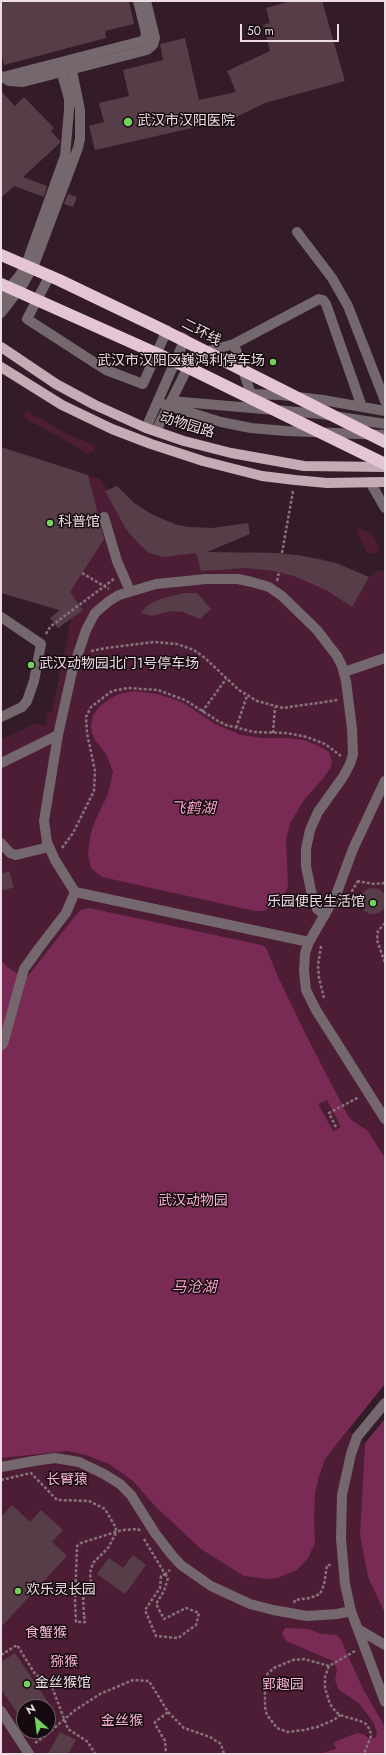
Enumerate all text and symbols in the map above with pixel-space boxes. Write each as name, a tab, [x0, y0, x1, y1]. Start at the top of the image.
scale bar	[242, 16, 341, 42]
text: 50 m	[247, 22, 274, 40]
place label: 武汉市汉阳医院	[137, 114, 235, 130]
marker: 武汉市汉阳医院	[122, 116, 134, 128]
street label: 二环线	[178, 316, 224, 350]
place label: 武汉市汉阳区巍鸿利停车场	[97, 354, 265, 370]
marker: 武汉市汉阳区巍鸿利停车场	[268, 357, 278, 367]
street label: 动物园路	[158, 410, 216, 442]
place label: 科普馆	[58, 515, 100, 531]
marker: 科普馆	[45, 518, 55, 528]
place label: 武汉动物园北门1号停车场	[39, 657, 199, 673]
marker: 武汉动物园北门1号停车场	[26, 660, 36, 670]
water label: 飞鹤湖	[171, 800, 215, 818]
place label: 乐园便民生活馆	[267, 895, 365, 911]
marker: 乐园便民生活馆	[368, 898, 378, 908]
park label: 武汉动物园	[158, 1194, 228, 1210]
water label: 马沧湖	[172, 1279, 216, 1297]
park label: 长臂猿	[46, 1473, 88, 1489]
place label: 欢乐灵长园	[26, 1583, 96, 1599]
marker: 欢乐灵长园	[13, 1586, 23, 1596]
park label: 食蟹猴	[25, 1626, 67, 1642]
park label: 猕猴	[50, 1655, 78, 1671]
place label: 金丝猴馆	[35, 1676, 91, 1692]
park label: 郢趣园	[262, 1678, 304, 1694]
marker: 金丝猴馆	[22, 1679, 32, 1689]
north arrow	[16, 1699, 56, 1739]
text: N	[23, 1700, 38, 1718]
park label: 金丝猴	[101, 1714, 143, 1730]

